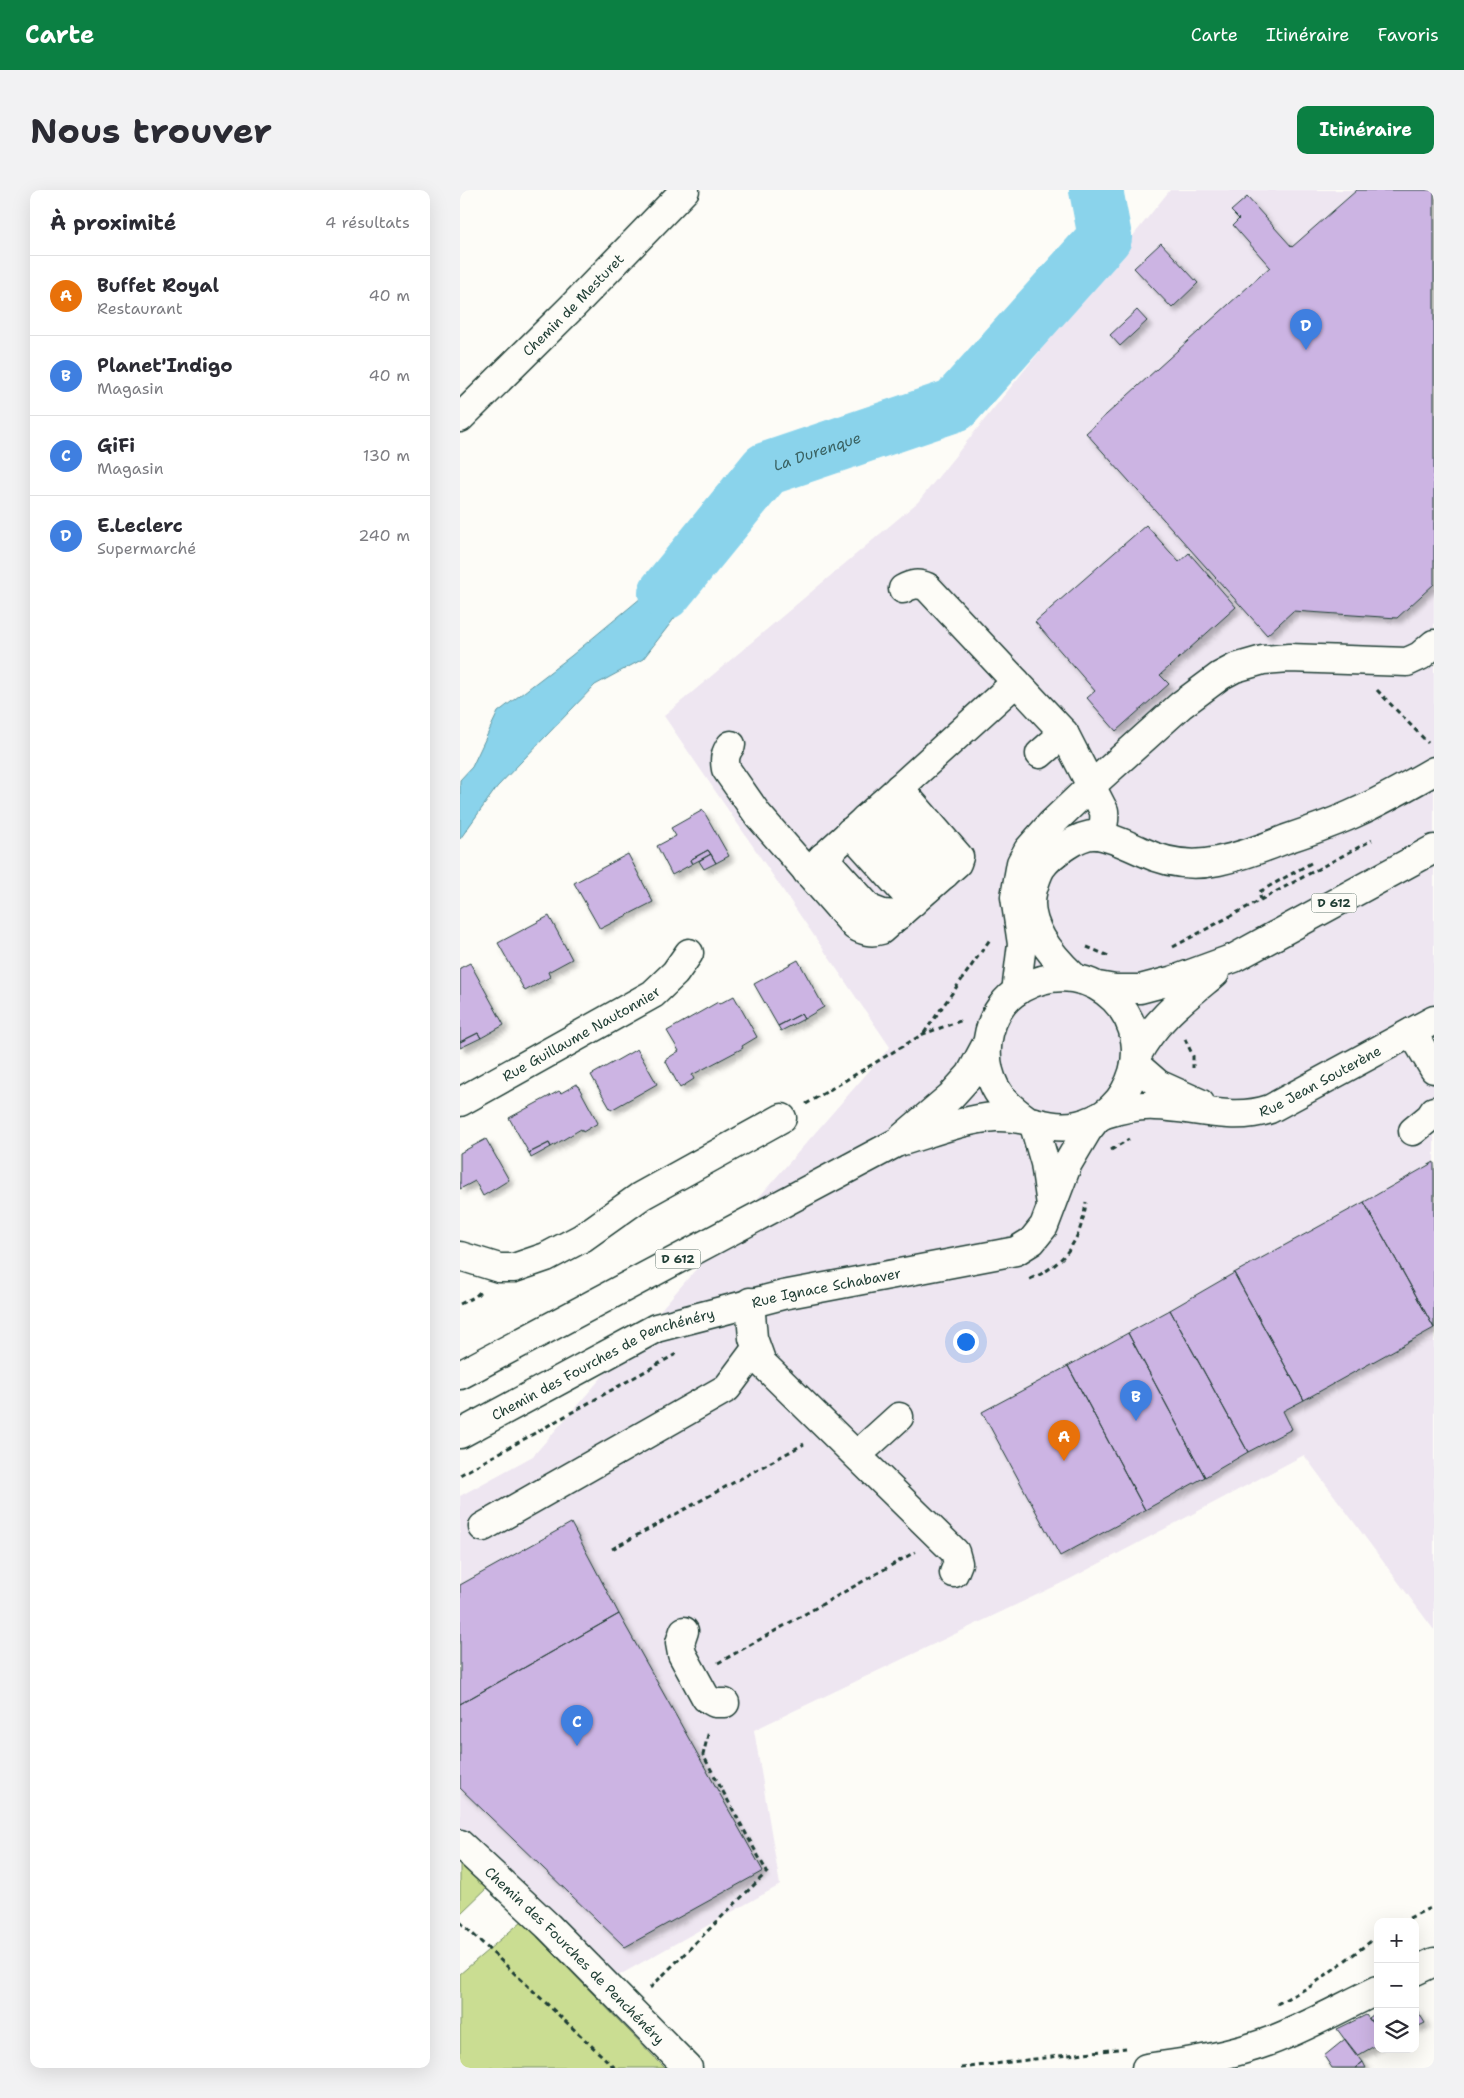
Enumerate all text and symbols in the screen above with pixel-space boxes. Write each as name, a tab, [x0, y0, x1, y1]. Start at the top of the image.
text: Carte	[25, 19, 94, 51]
text: Carte	[1191, 23, 1238, 47]
text: Itinéraire	[1266, 23, 1350, 47]
text: Favoris	[1378, 23, 1439, 47]
button: Itinéraire	[1297, 106, 1434, 154]
text: Nous trouver	[30, 107, 272, 154]
text: À proximité	[50, 209, 176, 237]
text: 4 résultats	[325, 212, 410, 233]
street label: Chemin de Mesturet	[519, 250, 628, 360]
text: Buffet Royal	[97, 273, 219, 298]
text: A	[60, 285, 72, 306]
text: 40 m	[368, 285, 410, 306]
text: Restaurant	[97, 298, 183, 319]
pin: D	[1290, 309, 1322, 350]
text: Planet'Indigo	[97, 353, 233, 378]
text: B	[61, 365, 71, 386]
text: 40 m	[368, 365, 410, 386]
text: Magasin	[97, 378, 163, 399]
water label: La Durenque	[771, 428, 864, 476]
text: GiFi	[97, 433, 135, 458]
text: C	[61, 445, 71, 466]
text: 130 m	[363, 445, 410, 466]
text: Magasin	[97, 458, 163, 479]
text: E.Leclerc	[97, 513, 183, 538]
text: D	[60, 525, 72, 546]
text: 240 m	[358, 525, 410, 546]
text: Supermarché	[97, 538, 196, 559]
road number: D 612	[1312, 894, 1356, 912]
street label: Rue Guillaume Nautonnier	[499, 982, 665, 1086]
street label: Rue Jean Souterène	[1257, 1041, 1384, 1121]
road number: D 612	[656, 1250, 700, 1268]
street label: Rue Ignace Schabaver	[750, 1264, 903, 1312]
street label: Chemin des Fourches de Penchénéry	[488, 1304, 716, 1424]
your location	[953, 1329, 979, 1355]
pin: B	[1120, 1380, 1152, 1421]
pin: A	[1048, 1420, 1080, 1461]
pin: C	[561, 1705, 593, 1746]
street label: Chemin des Fourches de Penchénéry	[481, 1863, 668, 2048]
map controls	[1374, 1918, 1419, 2053]
button: +	[1374, 1918, 1419, 1963]
button: −	[1374, 1963, 1419, 2008]
button: layers	[1374, 2008, 1419, 2053]

